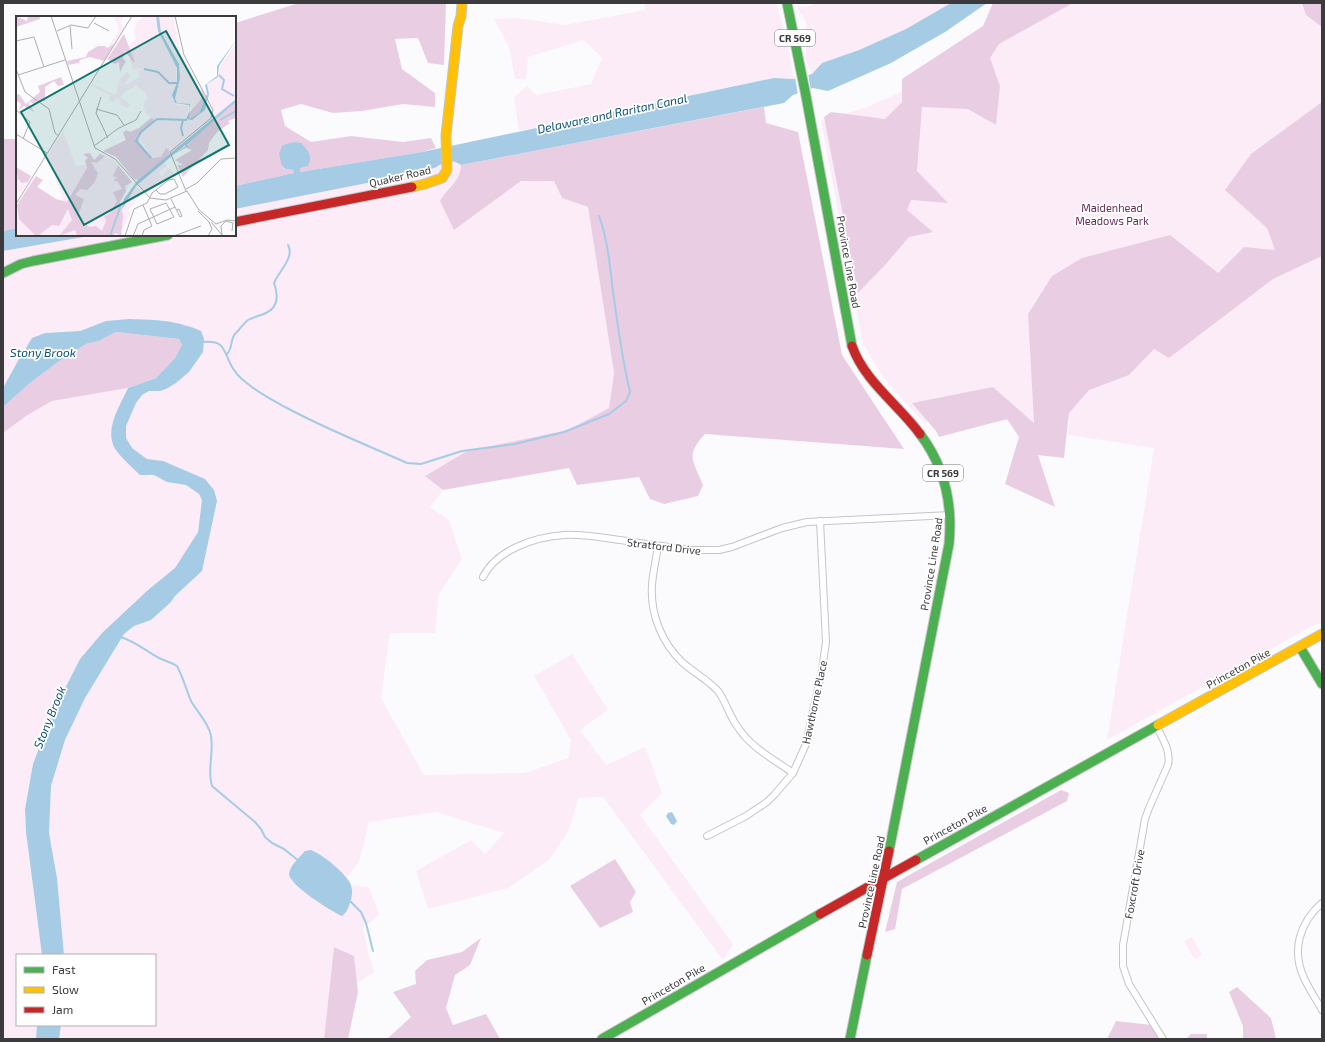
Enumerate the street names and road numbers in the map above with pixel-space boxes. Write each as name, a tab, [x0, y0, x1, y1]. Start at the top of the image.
road number: CR 569	[775, 30, 815, 46]
street label: Quaker Road	[368, 163, 432, 190]
street label: Province Line Road	[834, 215, 864, 309]
road number: CR 569	[923, 465, 963, 481]
street label: Province Line Road	[917, 517, 945, 611]
street label: Stratford Drive	[626, 535, 702, 557]
street label: Princeton Pike	[1204, 645, 1272, 691]
street label: Hawthorne Place	[799, 659, 829, 745]
street label: Princeton Pike	[921, 801, 989, 847]
street label: Province Line Road	[855, 835, 887, 929]
street label: Foxcroft Drive	[1121, 848, 1147, 920]
street label: Princeton Pike	[639, 961, 707, 1007]

